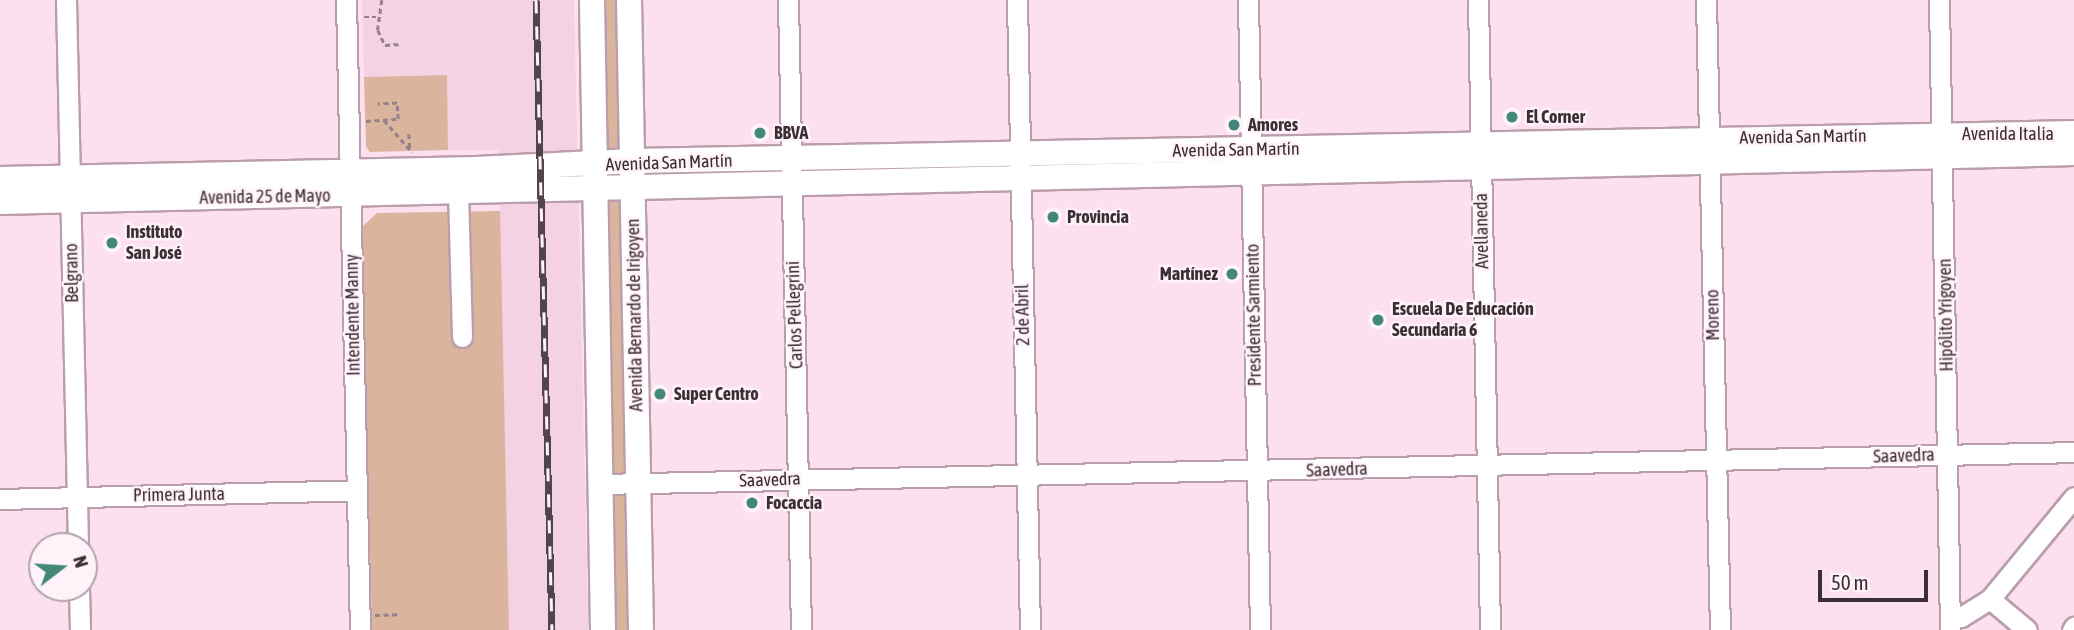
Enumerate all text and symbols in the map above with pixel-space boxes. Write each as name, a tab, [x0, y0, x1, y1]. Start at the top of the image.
place label: El Corner	[1526, 106, 1585, 128]
marker: El Corner	[1504, 109, 1520, 125]
place label: Amores	[1248, 114, 1298, 136]
marker: Amores	[1226, 117, 1242, 133]
place label: BBVA	[774, 122, 808, 144]
street label: Avenida Italia	[1962, 123, 2054, 145]
marker: BBVA	[752, 125, 768, 141]
street label: Avenida San Martín	[1739, 125, 1867, 149]
street label: Avenida San Martín	[1172, 138, 1300, 162]
street label: Avenida San Martín	[605, 150, 733, 176]
street label: Avenida 25 de Mayo	[199, 185, 331, 209]
street label: Avellaneda	[1471, 193, 1493, 269]
place label: Provincia	[1067, 206, 1129, 228]
marker: Provincia	[1045, 209, 1061, 225]
street label: Avenida Bernardo de Irigoyen	[623, 218, 647, 412]
place label: Instituto San José	[126, 222, 182, 264]
marker: Instituto San José	[104, 235, 120, 251]
street label: Belgrano	[61, 243, 83, 303]
street label: Presidente Sarmiento	[1242, 244, 1266, 386]
street label: Intendente Manny	[341, 254, 365, 376]
street label: Hipólito Yrigoyen	[1934, 258, 1958, 372]
street label: Carlos Pellegrini	[782, 261, 808, 369]
place label: Martínez	[1160, 263, 1218, 285]
marker: Martínez	[1224, 266, 1240, 282]
street label: 2 de Abril	[1012, 284, 1034, 346]
street label: Moreno	[1702, 289, 1724, 341]
place label: Escuela De Educación Secundaria 6	[1392, 299, 1534, 342]
marker: Escuela De Educación Secundaria 6	[1370, 312, 1386, 328]
place label: Super Centro	[674, 383, 759, 405]
marker: Super Centro	[652, 386, 668, 402]
street label: Saavedra	[1873, 444, 1935, 468]
street label: Saavedra	[1306, 458, 1368, 482]
street label: Saavedra	[739, 468, 801, 492]
street label: Primera Junta	[133, 483, 225, 507]
place label: Focaccia	[766, 492, 822, 514]
marker: Focaccia	[744, 495, 760, 511]
north arrow	[28, 532, 98, 602]
text: N	[69, 553, 93, 570]
scale bar	[1822, 556, 1932, 600]
text: 50 m	[1831, 570, 1869, 594]

